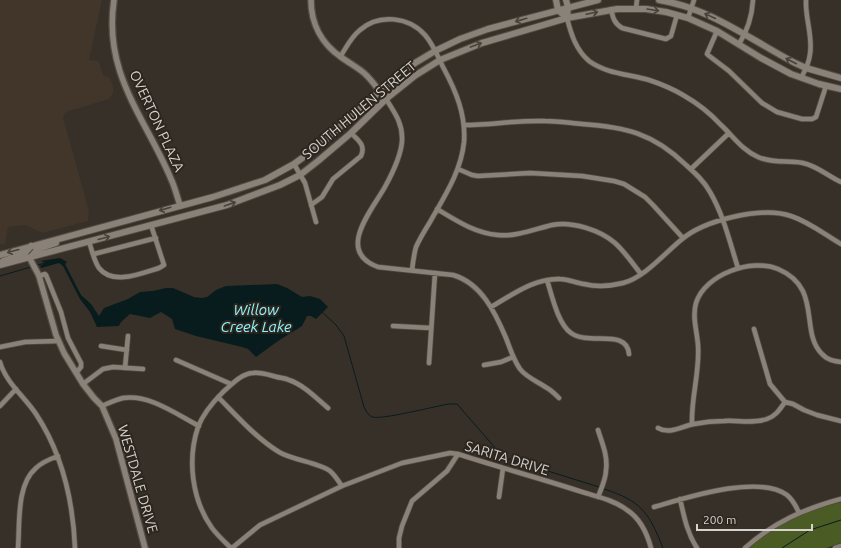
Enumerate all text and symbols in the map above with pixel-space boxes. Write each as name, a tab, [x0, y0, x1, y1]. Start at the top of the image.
one-way arrow	[646, 6, 659, 14]
one-way arrow	[585, 9, 598, 17]
one-way arrow	[705, 12, 717, 19]
one-way arrow	[514, 17, 527, 24]
one-way arrow	[469, 40, 481, 48]
one-way arrow	[785, 57, 797, 64]
street label: SOUTH HULEN STREET	[299, 58, 419, 162]
street label: OVERTON PLAZA	[126, 68, 188, 174]
one-way arrow	[223, 199, 235, 207]
one-way arrow	[159, 206, 172, 213]
one-way arrow	[98, 234, 111, 241]
one-way arrow	[7, 248, 20, 255]
water label: Willow Creek Lake	[220, 301, 292, 335]
street label: WESTDALE DRIVE	[115, 423, 161, 535]
street label: SARITA DRIVE	[463, 438, 551, 478]
scale bar	[697, 506, 812, 532]
text: 200 m	[703, 513, 736, 526]

